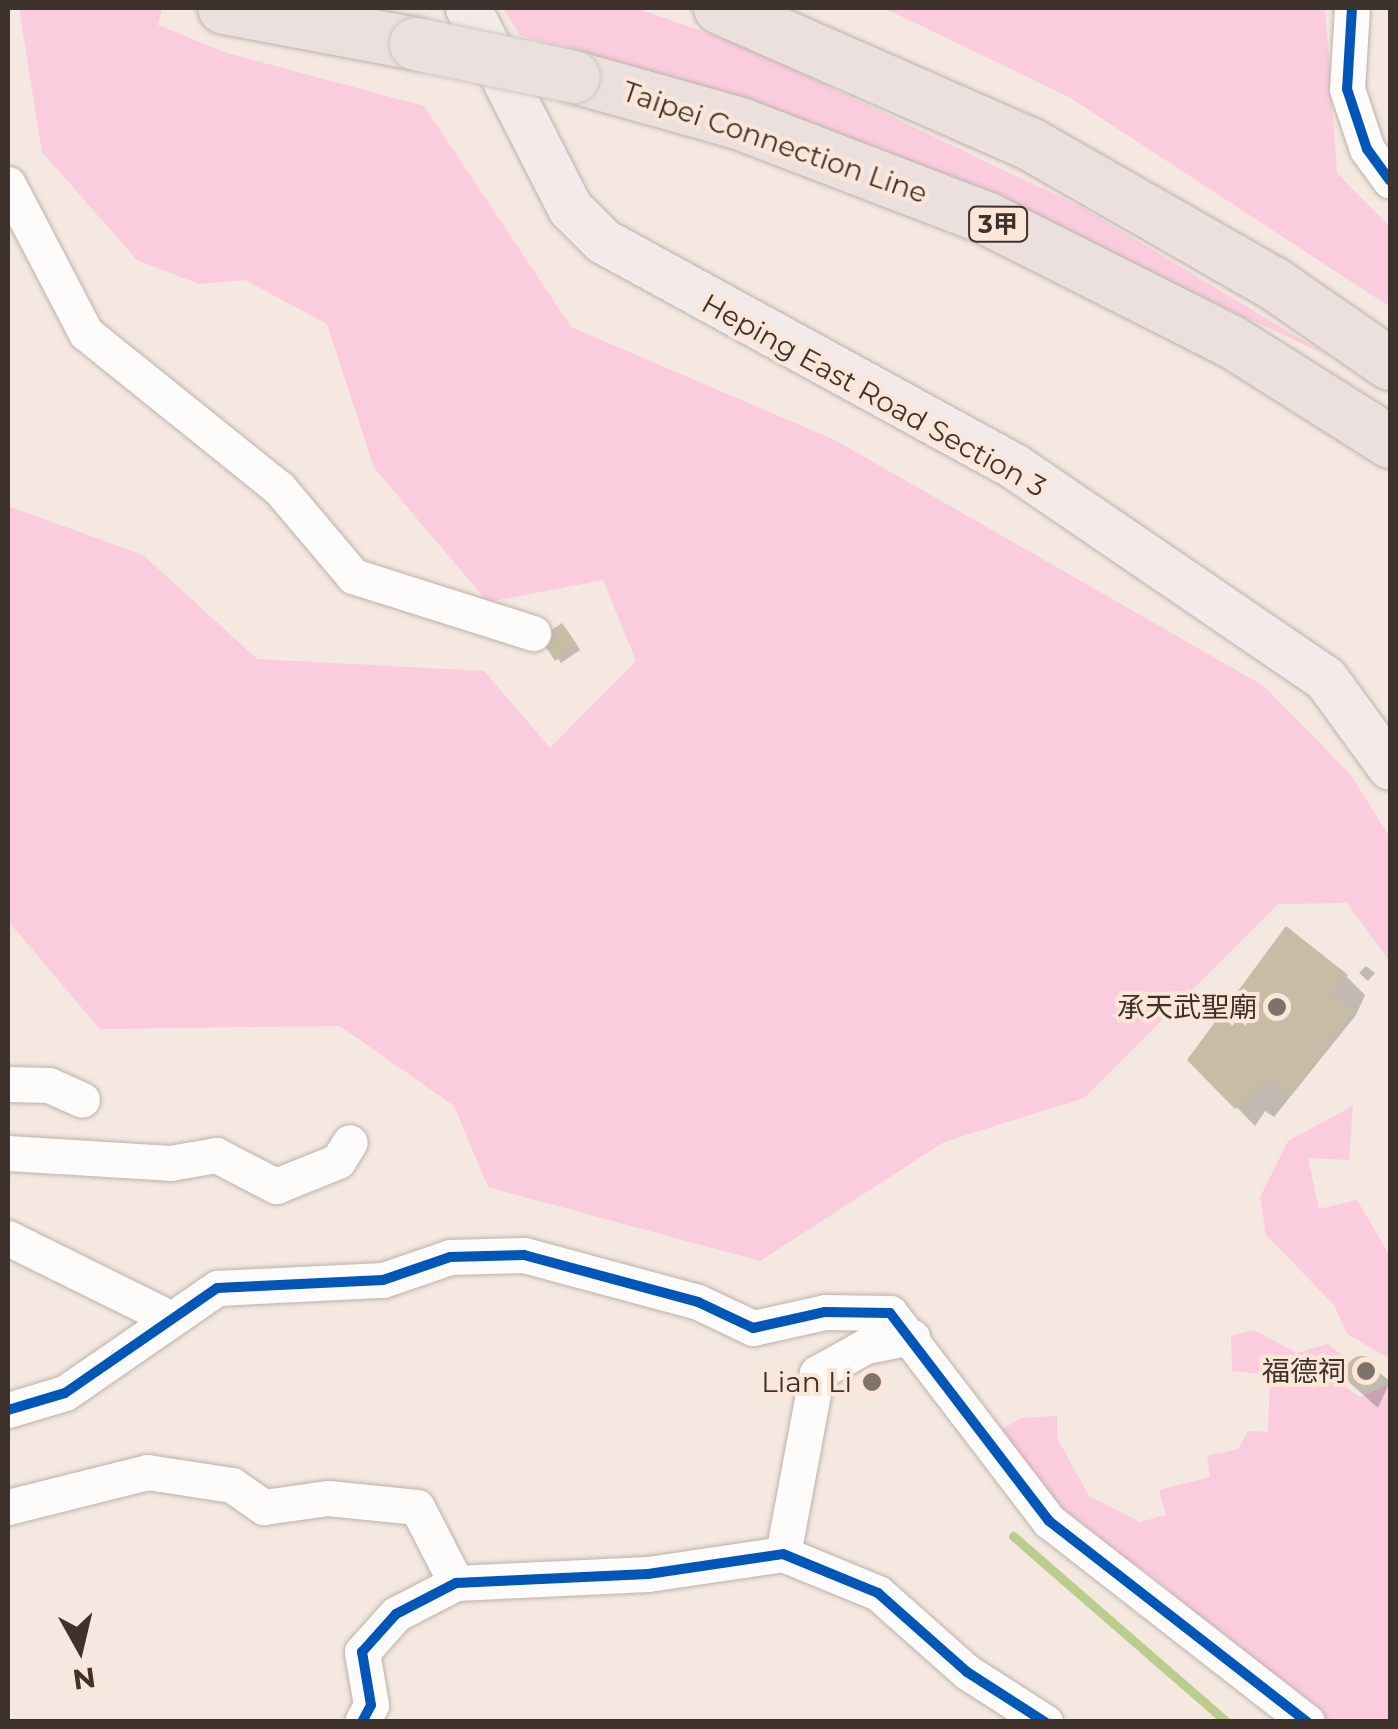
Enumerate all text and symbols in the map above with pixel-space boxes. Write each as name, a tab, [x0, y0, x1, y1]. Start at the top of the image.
street label: Taipei Connection Line	[618, 74, 932, 210]
road number: 3甲	[968, 204, 1028, 244]
street label: Heping East Road Section 3	[696, 286, 1052, 504]
place label: 承天武聖廟	[1117, 990, 1257, 1024]
marker: 承天武聖廟	[1266, 996, 1288, 1018]
place label: 福德祠	[1262, 1354, 1346, 1388]
marker: 福德祠	[1355, 1360, 1377, 1382]
place label: Lian Li	[761, 1365, 852, 1399]
marker: Lian Li	[861, 1371, 883, 1393]
north arrow	[30, 1599, 130, 1699]
text: N	[71, 1660, 98, 1697]

